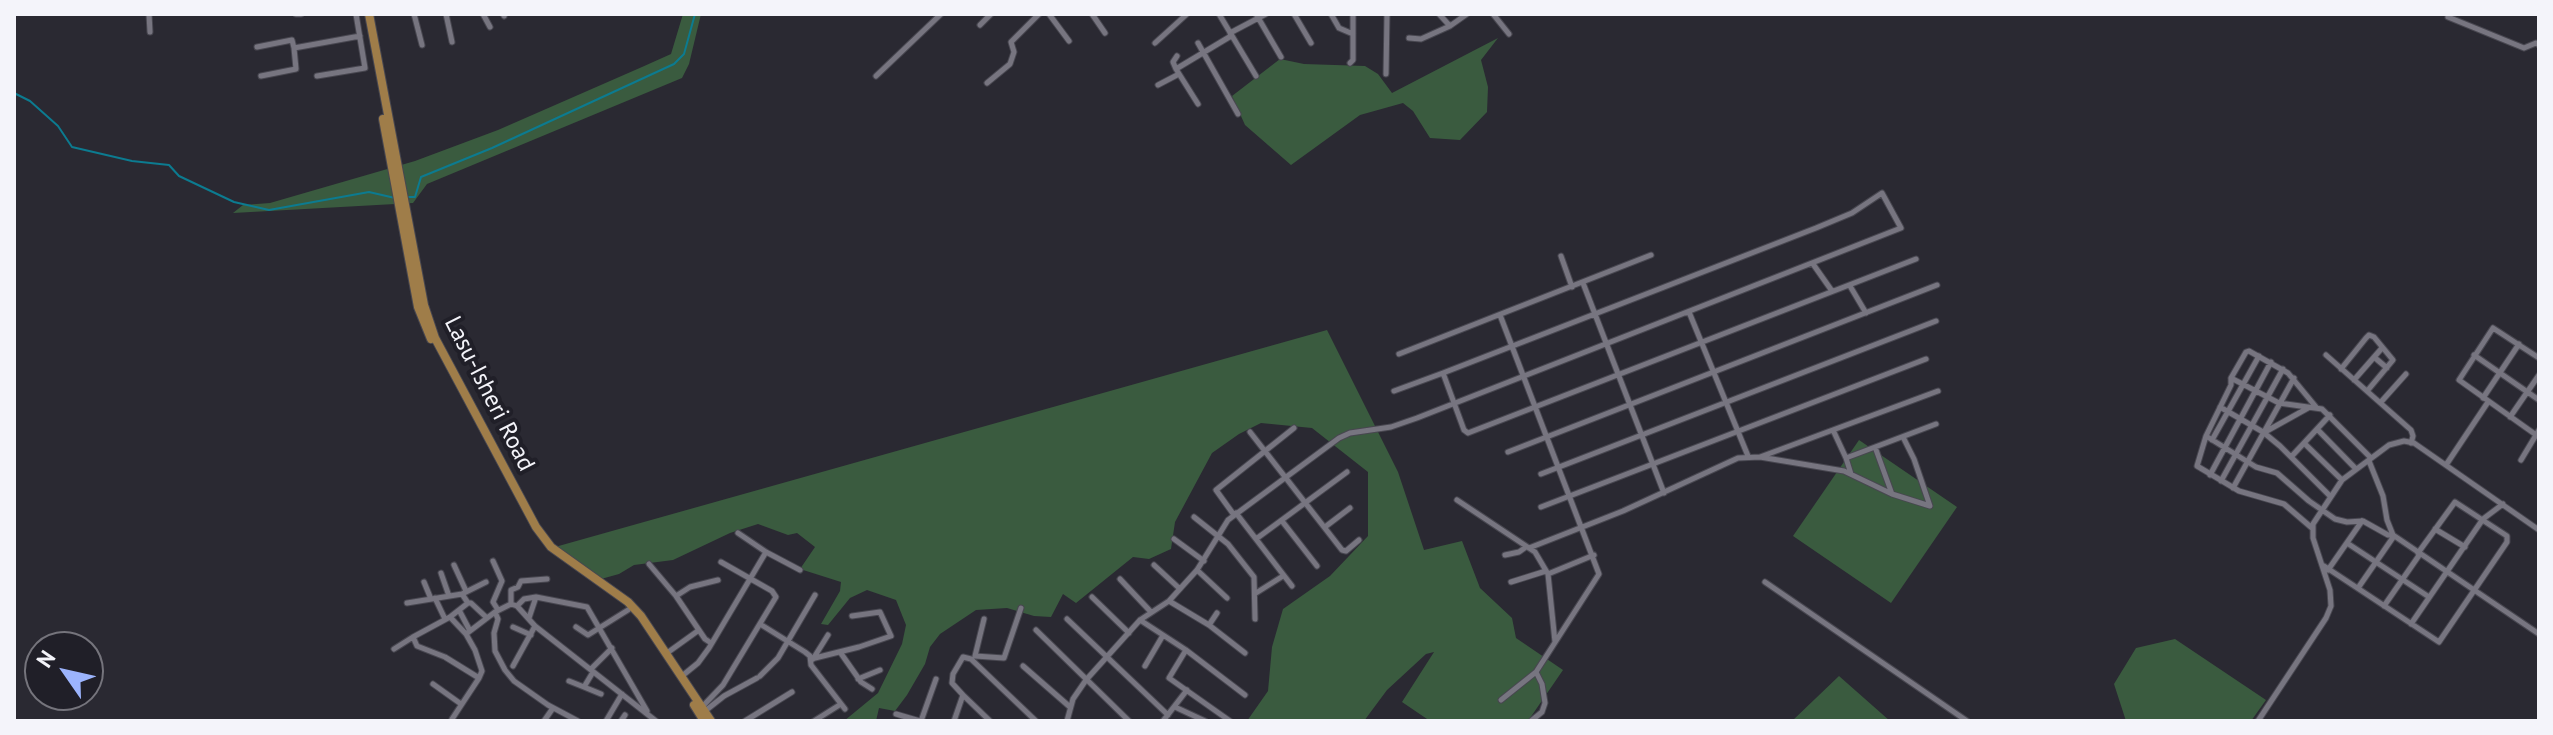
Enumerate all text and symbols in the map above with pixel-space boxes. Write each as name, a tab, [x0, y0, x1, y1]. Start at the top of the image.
street label: Lasu-Isheri Road	[438, 312, 540, 476]
north arrow	[24, 631, 104, 711]
text: N	[30, 645, 61, 673]

